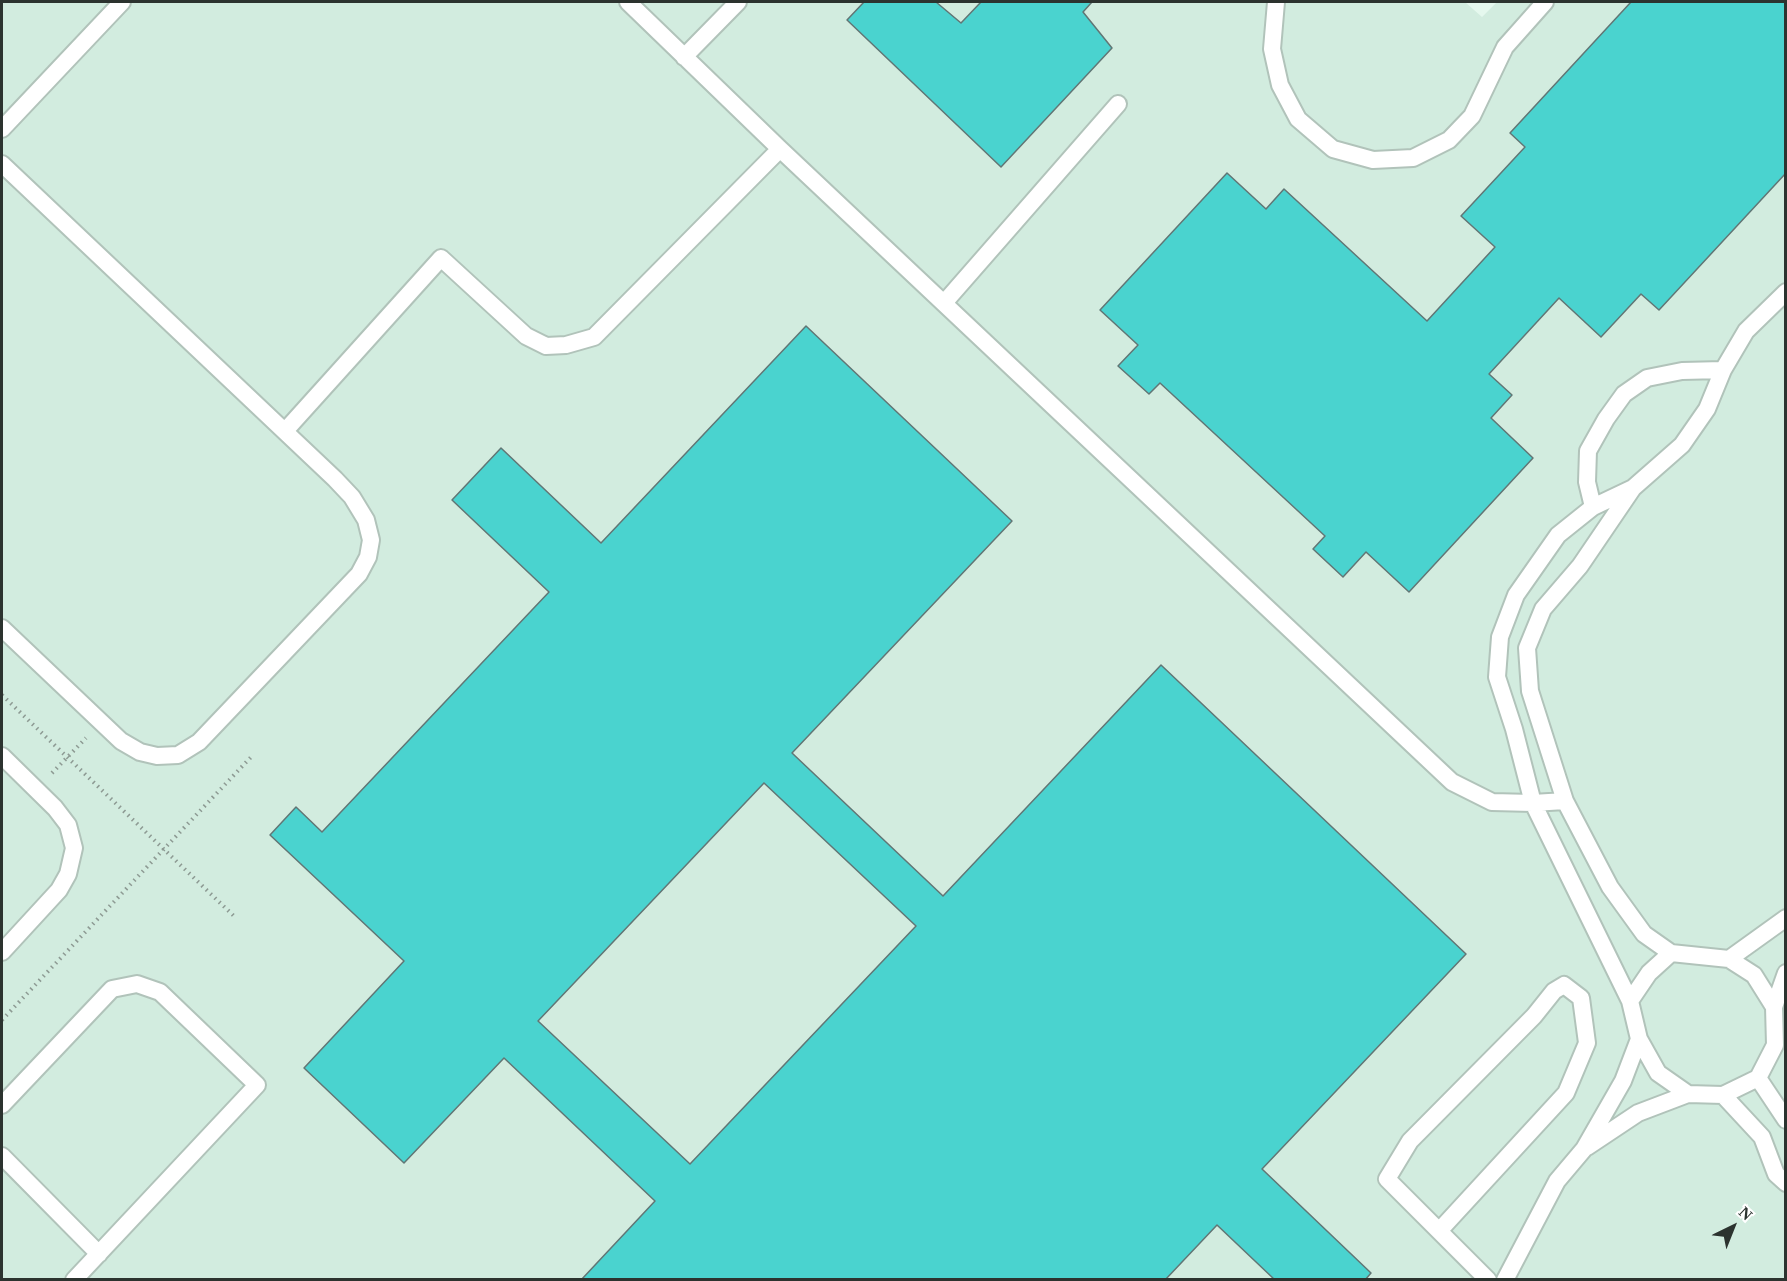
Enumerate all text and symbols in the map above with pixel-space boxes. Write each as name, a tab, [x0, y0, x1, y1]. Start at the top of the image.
north arrow	[1703, 1197, 1763, 1257]
text: N	[1736, 1203, 1756, 1224]

